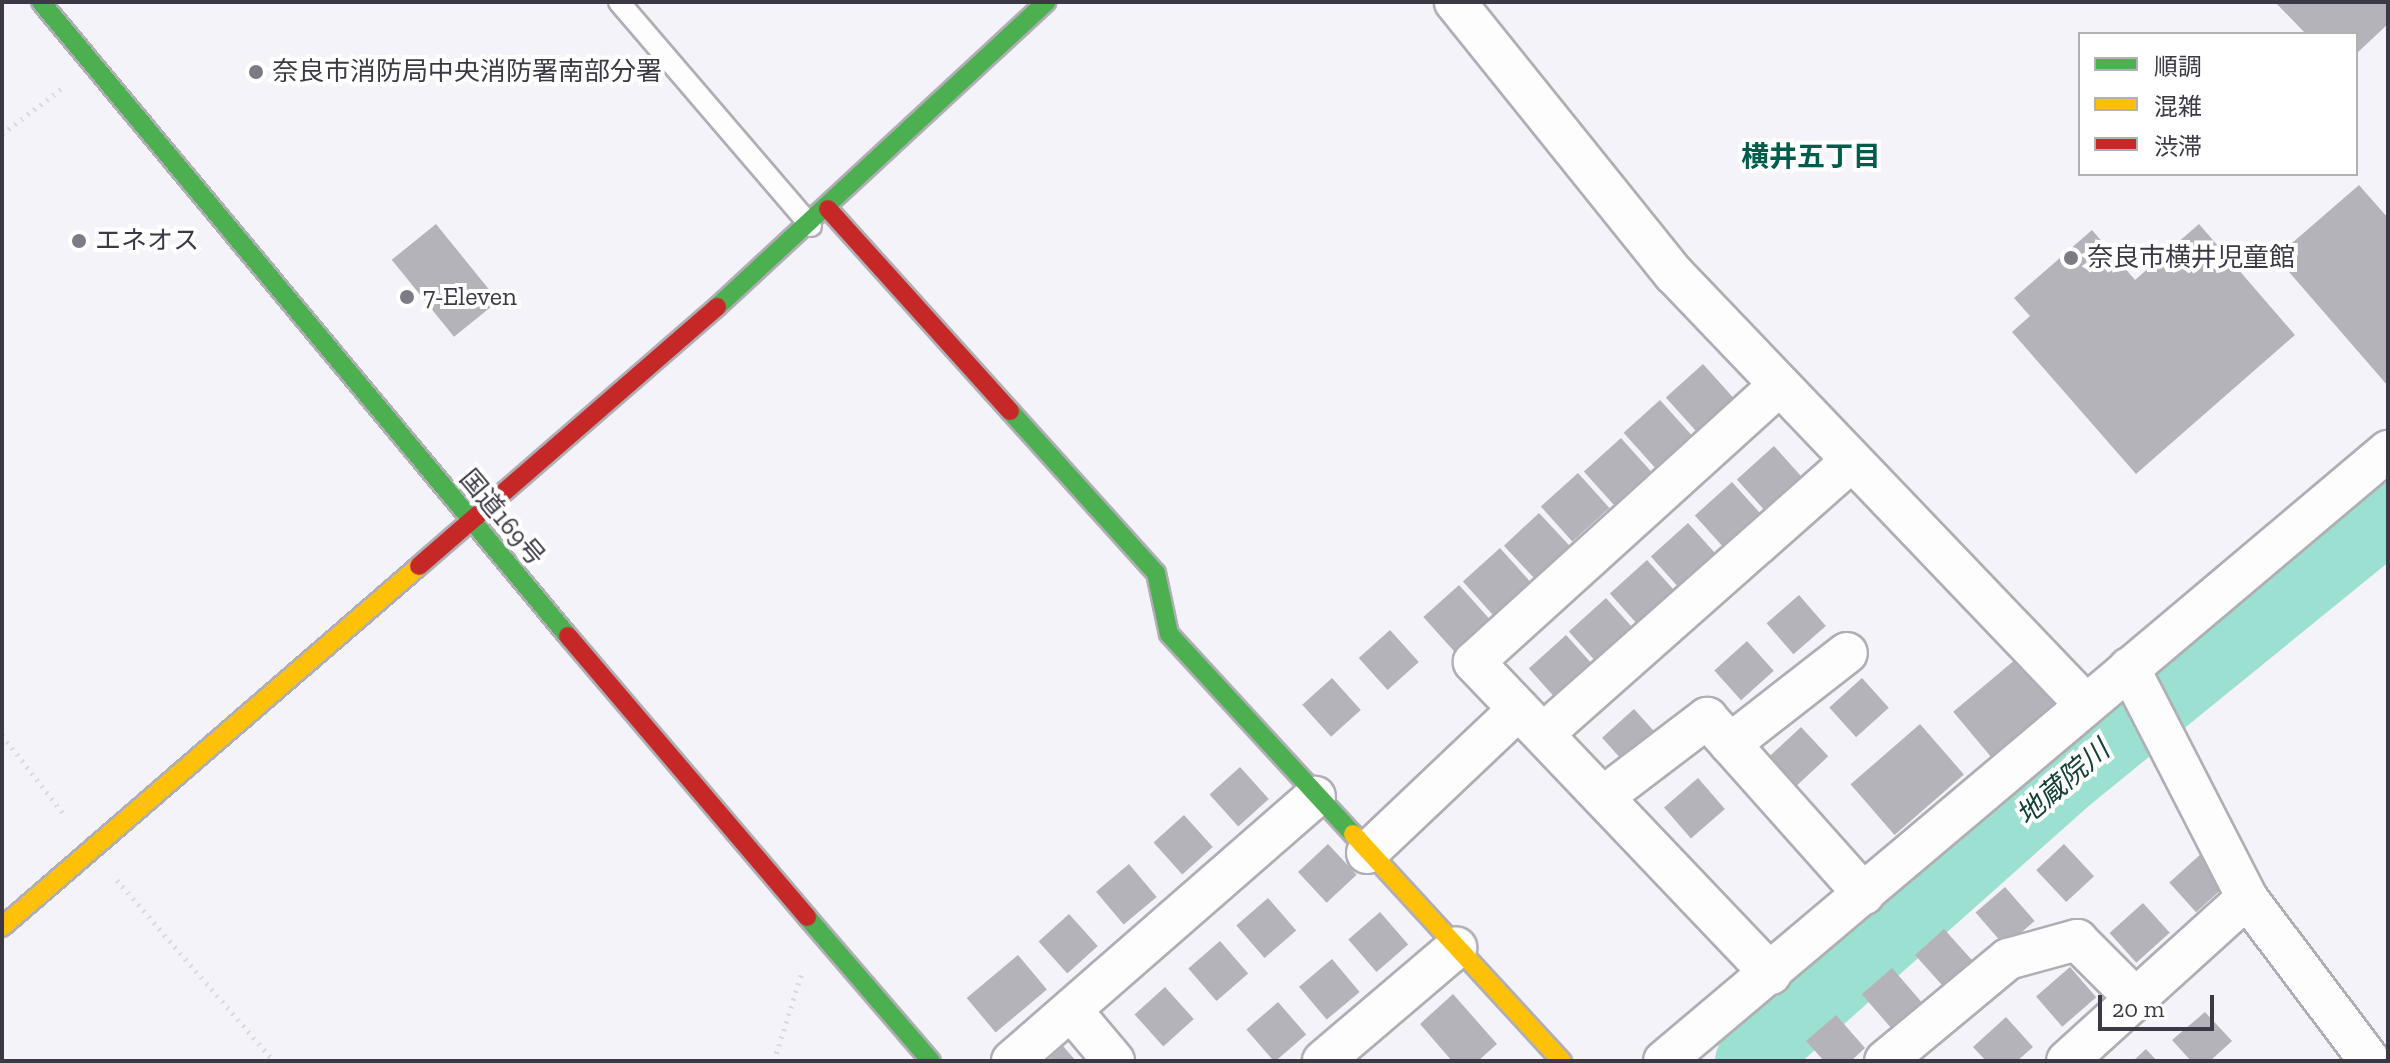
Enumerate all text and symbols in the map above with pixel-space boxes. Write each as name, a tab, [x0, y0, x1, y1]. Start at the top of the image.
legend	[2078, 32, 2358, 176]
text: 順調	[2154, 52, 2202, 81]
place label: 奈良市消防局中央消防署南部分署	[272, 56, 662, 88]
marker: 奈良市消防局中央消防署南部分署	[247, 63, 265, 81]
text: 混雑	[2154, 92, 2202, 121]
text: 渋滞	[2154, 132, 2202, 161]
district label: 横井五丁目	[1741, 140, 1881, 174]
place label: エネオス	[95, 225, 199, 257]
marker: エネオス	[70, 232, 88, 250]
place label: 奈良市横井児童館	[2087, 242, 2295, 274]
marker: 奈良市横井児童館	[2062, 249, 2080, 267]
place label: 7-Eleven	[423, 281, 517, 313]
marker: 7-Eleven	[398, 288, 416, 306]
street label: 国道169号	[453, 464, 551, 572]
water label: 地蔵院川	[2010, 734, 2116, 832]
scale bar	[2102, 979, 2218, 1029]
text: 20 m	[2112, 994, 2164, 1023]

